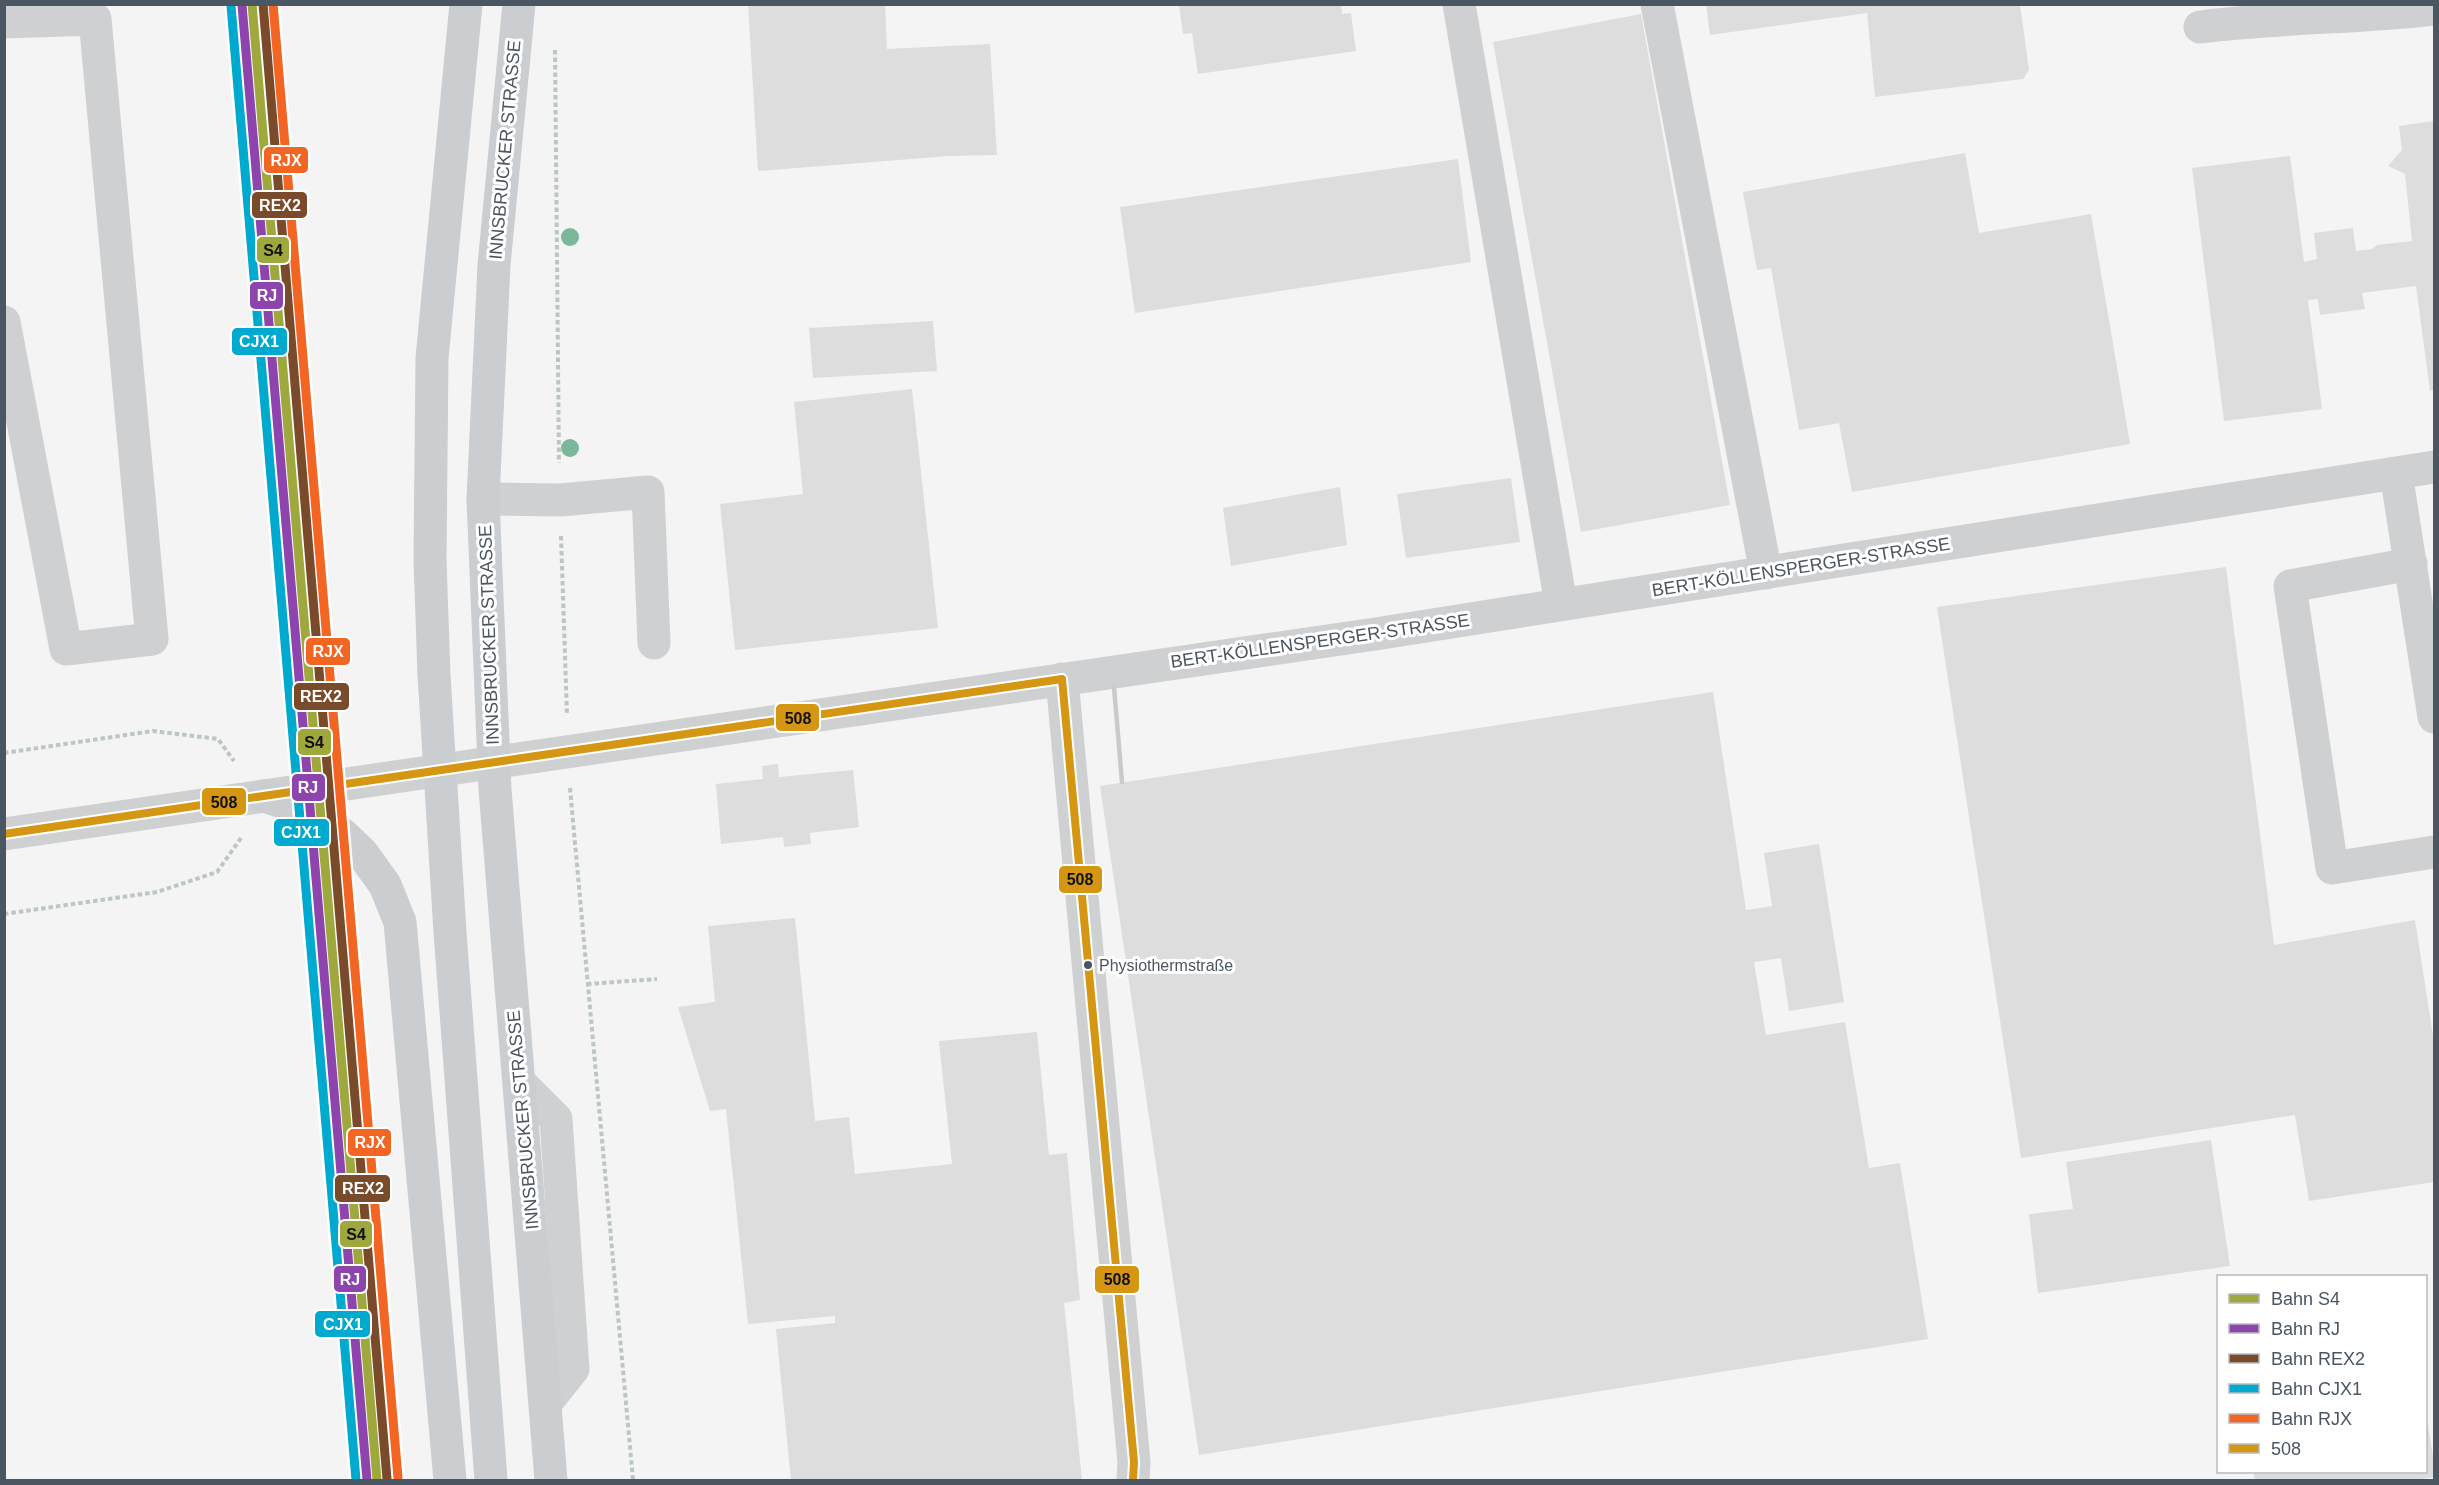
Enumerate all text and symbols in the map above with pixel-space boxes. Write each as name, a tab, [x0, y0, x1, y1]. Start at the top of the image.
street label: INNSBRUCKER STRASSE	[485, 40, 525, 260]
line badge: RJX	[263, 146, 309, 174]
text: RJX	[270, 152, 302, 169]
line badge: REX2	[251, 191, 308, 219]
text: REX2	[259, 197, 301, 214]
line badge: S4	[256, 236, 290, 264]
text: S4	[263, 242, 283, 259]
line badge: RJ	[249, 281, 284, 310]
text: RJ	[257, 287, 277, 304]
line badge: CJX1	[231, 327, 288, 356]
text: CJX1	[239, 333, 279, 350]
street label: INNSBRUCKER STRASSE	[475, 525, 503, 745]
street label: BERT-KÖLLENSPERGER-STRASSE	[1650, 534, 1952, 600]
street label: BERT-KÖLLENSPERGER-STRASSE	[1169, 610, 1471, 672]
line badge: RJX	[305, 637, 351, 666]
text: RJX	[312, 643, 344, 660]
line badge: REX2	[293, 682, 350, 711]
text: REX2	[300, 688, 342, 705]
line badge: 508	[775, 703, 820, 732]
text: 508	[785, 710, 811, 727]
line badge: S4	[297, 728, 332, 756]
text: S4	[304, 734, 324, 751]
line badge: RJ	[291, 773, 326, 802]
text: RJ	[298, 779, 318, 796]
line badge: 508	[201, 787, 247, 816]
text: 508	[211, 794, 237, 811]
line badge: CJX1	[273, 818, 330, 847]
text: CJX1	[281, 824, 321, 841]
line badge: 508	[1058, 865, 1103, 894]
text: 508	[1067, 871, 1093, 888]
place label: Physiothermstraße	[1099, 957, 1233, 974]
marker: Physiothermstraße	[1082, 959, 1094, 971]
street label: INNSBRUCKER STRASSE	[503, 1010, 543, 1230]
line badge: RJX	[347, 1128, 392, 1157]
text: RJX	[354, 1134, 386, 1151]
line badge: REX2	[334, 1174, 391, 1203]
text: REX2	[342, 1180, 384, 1197]
line badge: S4	[339, 1220, 373, 1248]
text: S4	[346, 1226, 366, 1243]
line badge: RJ	[333, 1265, 367, 1293]
line badge: 508	[1094, 1265, 1140, 1294]
text: RJ	[340, 1271, 360, 1288]
text: 508	[1104, 1271, 1130, 1288]
legend	[2217, 1275, 2427, 1473]
text: Bahn S4	[2271, 1289, 2340, 1309]
line badge: CJX1	[314, 1310, 371, 1338]
text: CJX1	[323, 1316, 363, 1333]
text: Bahn RJ	[2271, 1319, 2340, 1339]
text: Bahn REX2	[2271, 1349, 2365, 1369]
text: Bahn CJX1	[2271, 1379, 2362, 1399]
text: Bahn RJX	[2271, 1409, 2352, 1429]
text: 508	[2271, 1439, 2301, 1459]

